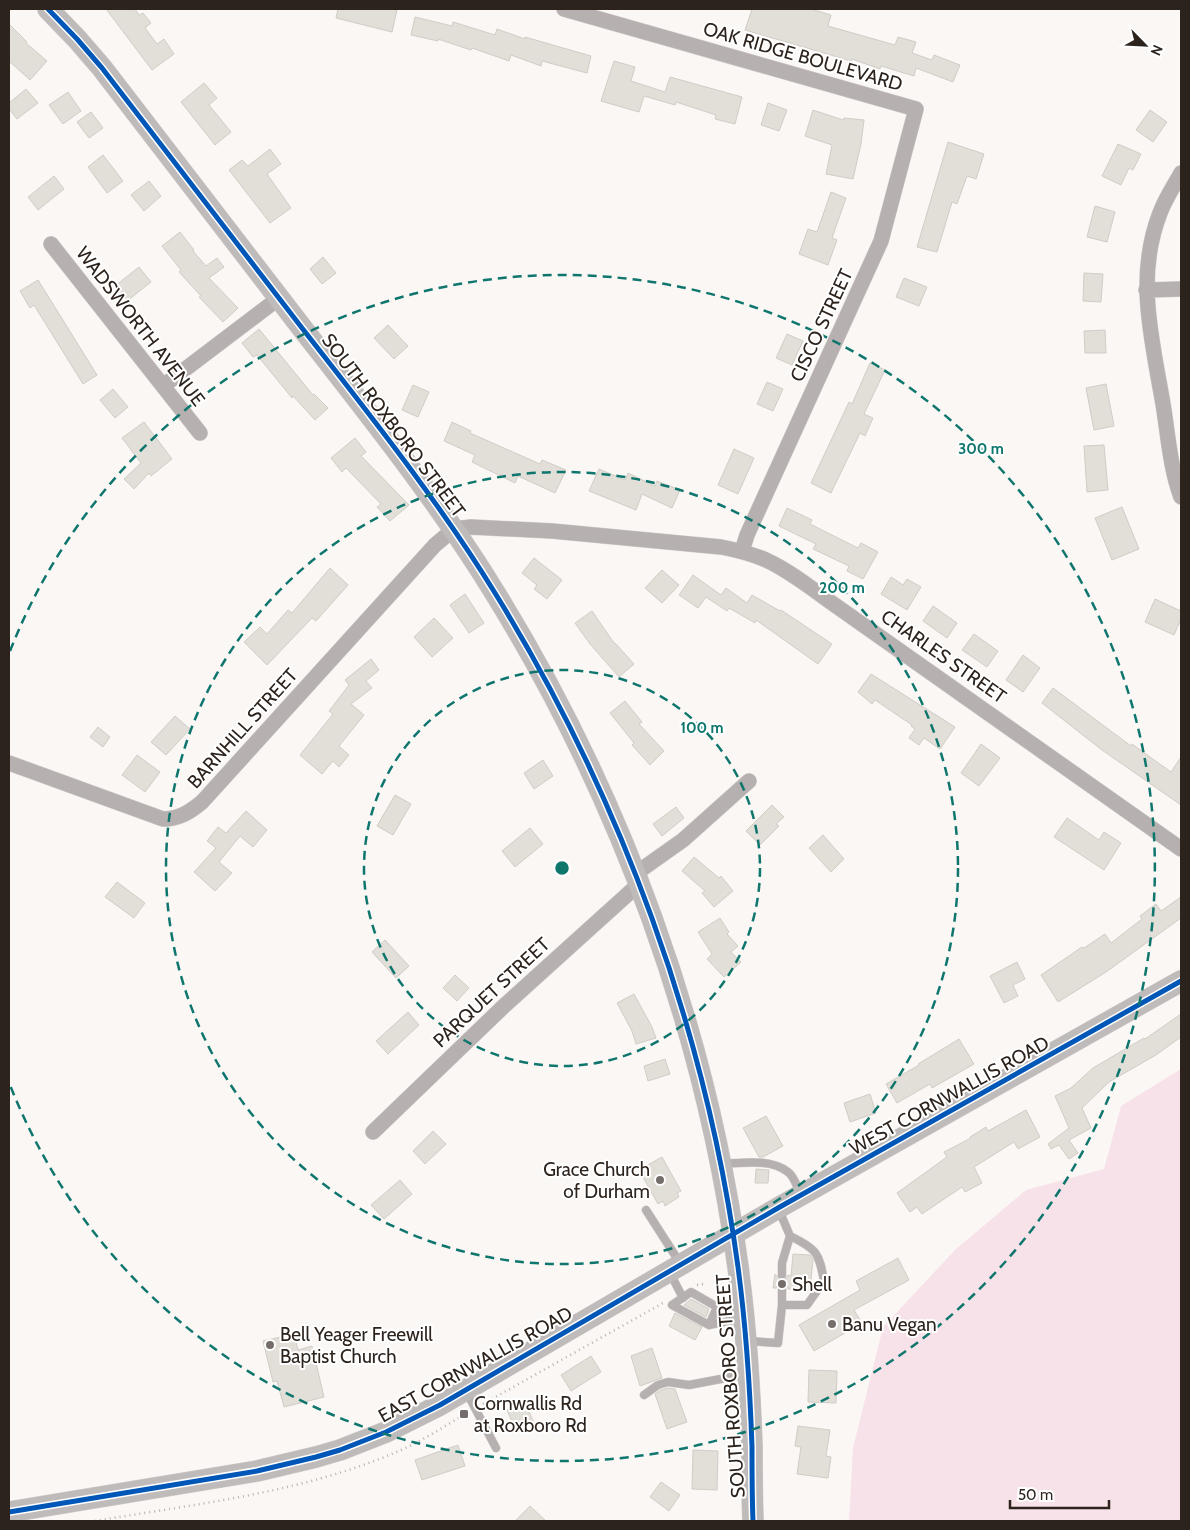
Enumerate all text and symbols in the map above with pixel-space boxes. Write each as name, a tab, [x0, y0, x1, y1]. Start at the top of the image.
street label: OAK RIDGE BOULEVARD	[701, 17, 905, 96]
north arrow	[1120, 20, 1170, 70]
text: N	[1147, 42, 1167, 58]
street label: WADSWORTH AVENUE	[71, 242, 210, 411]
street label: CISCO STREET	[785, 265, 858, 385]
street label: SOUTH ROXBORO STREET	[317, 329, 470, 522]
text: 300 m	[958, 440, 1004, 458]
text: 200 m	[819, 579, 865, 597]
street label: CHARLES STREET	[877, 605, 1011, 708]
street label: BARNHILL STREET	[183, 664, 302, 793]
text: 100 m	[680, 719, 724, 737]
centre of rings	[553, 859, 571, 877]
street label: PARQUET STREET	[428, 933, 554, 1052]
street label: WEST CORNWALLIS ROAD	[845, 1031, 1053, 1160]
place label: Grace Church of Durham	[543, 1158, 650, 1203]
marker: Grace Church of Durham	[654, 1174, 666, 1186]
street label: SOUTH ROXBORO STREET	[711, 1273, 750, 1499]
place label: Shell	[792, 1273, 832, 1296]
marker: Shell	[776, 1278, 788, 1290]
street label: EAST CORNWALLIS ROAD	[374, 1301, 576, 1427]
place label: Banu Vegan	[842, 1313, 937, 1336]
marker: Banu Vegan	[826, 1318, 838, 1330]
place label: Bell Yeager Freewill Baptist Church	[280, 1323, 433, 1368]
marker: Bell Yeager Freewill Baptist Church	[264, 1339, 276, 1351]
place label: Cornwallis Rd at Roxboro Rd	[474, 1392, 587, 1437]
marker: Cornwallis Rd at Roxboro Rd	[458, 1408, 470, 1420]
scale bar	[1010, 1478, 1109, 1510]
text: 50 m	[1018, 1486, 1053, 1504]

